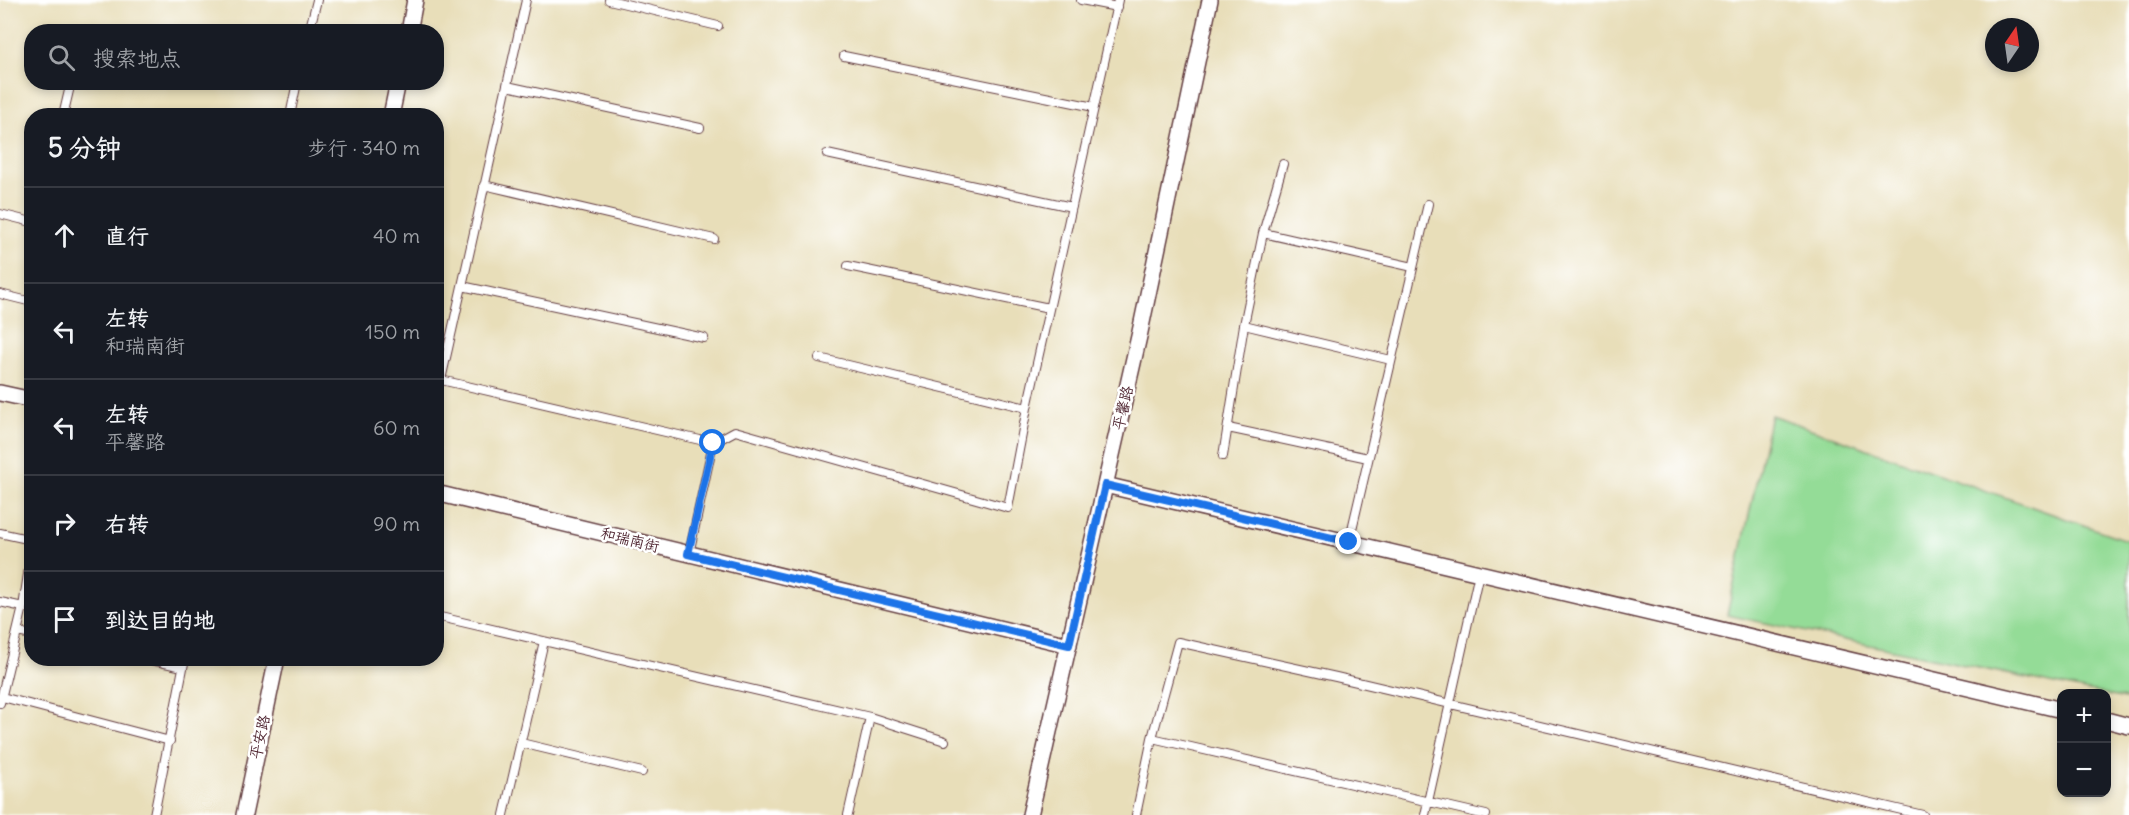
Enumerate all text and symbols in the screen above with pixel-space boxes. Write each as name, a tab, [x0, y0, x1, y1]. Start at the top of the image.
north arrow	[1985, 18, 2039, 72]
search box	[24, 24, 444, 90]
icon: search	[45, 41, 78, 74]
text: 搜索地点	[93, 44, 181, 72]
text: 5 分钟	[48, 131, 121, 164]
text: 步行 · 340 m	[308, 135, 420, 160]
icon: ahead	[48, 219, 81, 252]
text: 直行	[105, 222, 149, 250]
text: 40 m	[373, 223, 420, 248]
text: 左转	[105, 304, 149, 332]
icon: left	[48, 315, 81, 348]
text: 150 m	[365, 319, 420, 344]
text: 和瑞南街	[105, 333, 185, 358]
street label: 平馨路	[1108, 384, 1137, 432]
text: 左转	[105, 400, 149, 428]
icon: left	[48, 411, 81, 444]
text: 60 m	[373, 415, 420, 440]
text: 平馨路	[105, 429, 165, 454]
route start	[699, 429, 725, 455]
icon: right	[48, 507, 81, 540]
text: 右转	[105, 510, 149, 538]
text: 90 m	[373, 511, 420, 536]
street label: 和瑞南街	[599, 523, 662, 556]
route end	[1335, 528, 1361, 554]
icon: arrive	[48, 603, 81, 636]
text: 到达目的地	[105, 606, 215, 634]
map controls	[2057, 689, 2111, 797]
button: +	[2057, 689, 2111, 743]
street label: 平安路	[246, 713, 273, 761]
button: −	[2057, 743, 2111, 797]

